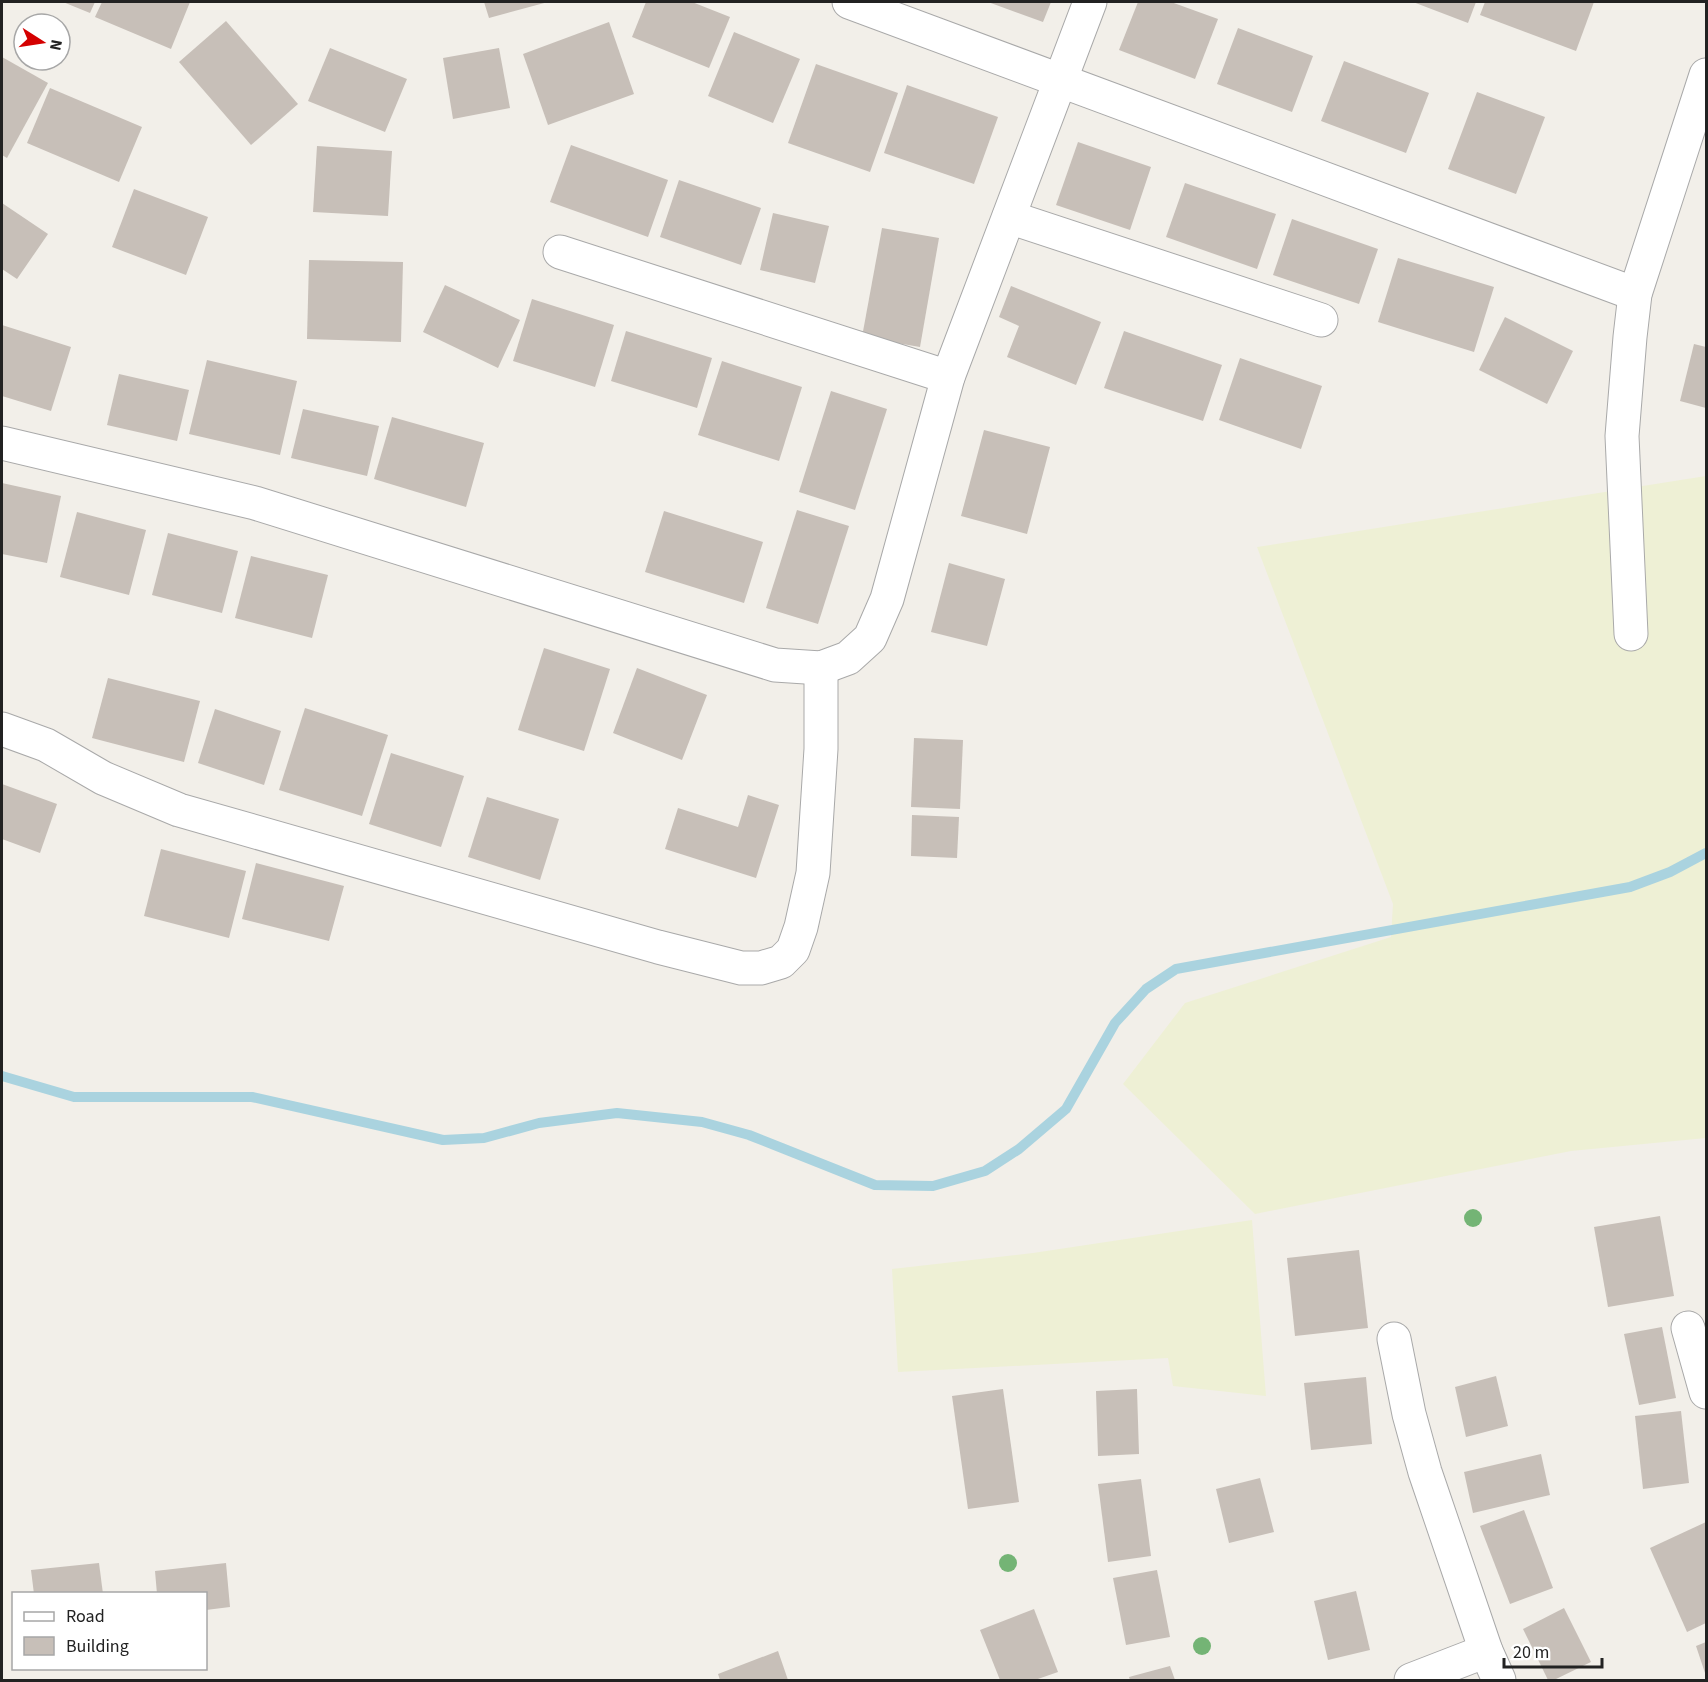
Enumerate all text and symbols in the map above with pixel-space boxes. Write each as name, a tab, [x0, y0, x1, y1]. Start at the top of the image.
north arrow	[12, 12, 72, 72]
text: N	[44, 37, 68, 52]
legend	[12, 1592, 207, 1670]
text: Road	[66, 1604, 105, 1629]
scale bar	[1504, 1631, 1602, 1669]
text: Building	[66, 1634, 129, 1659]
text: 20 m	[1513, 1640, 1549, 1665]

